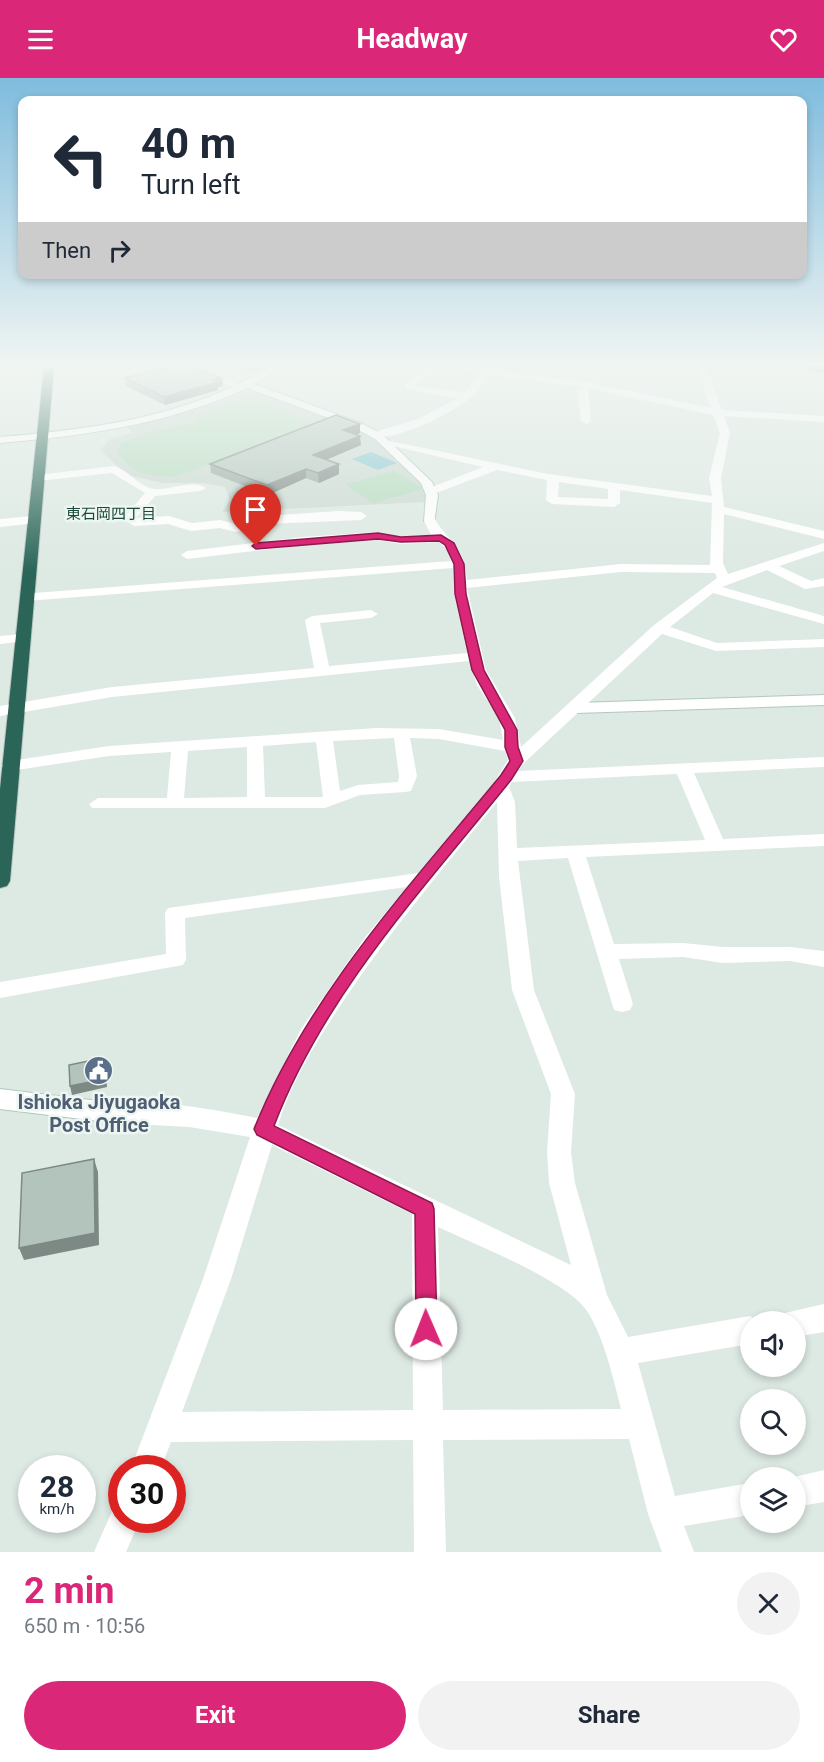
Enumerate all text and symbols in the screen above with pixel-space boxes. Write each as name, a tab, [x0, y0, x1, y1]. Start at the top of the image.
icon: menu	[24, 23, 57, 56]
text: Headway	[357, 23, 467, 55]
icon: heart	[767, 23, 800, 56]
text: 40 m	[141, 119, 236, 168]
icon: left	[42, 120, 120, 198]
text: Turn left	[141, 169, 241, 201]
icon: right	[103, 234, 136, 267]
text: Then	[42, 238, 91, 263]
pin	[230, 484, 281, 546]
icon: arrive	[239, 493, 272, 526]
district label: 東石岡四丁目	[66, 505, 156, 523]
public building icon: Ishioka Jiyugaoka Post Office	[83, 1055, 115, 1087]
place label: Ishioka Jiyugaoka Post Office	[18, 1090, 181, 1137]
position arrow	[394, 1297, 458, 1361]
map controls	[740, 1311, 806, 1533]
button: sound	[740, 1311, 806, 1377]
button: search	[740, 1389, 806, 1455]
speed limit sign: 30	[108, 1455, 186, 1533]
button: layers	[740, 1467, 806, 1533]
text: 28	[40, 1469, 74, 1504]
text: km/h	[39, 1500, 75, 1518]
text: 2 min	[24, 1570, 115, 1612]
button: close	[737, 1572, 800, 1635]
text: 650 m · 10:56	[24, 1614, 145, 1638]
button: Exit	[24, 1681, 406, 1750]
button: Share	[418, 1681, 800, 1750]

